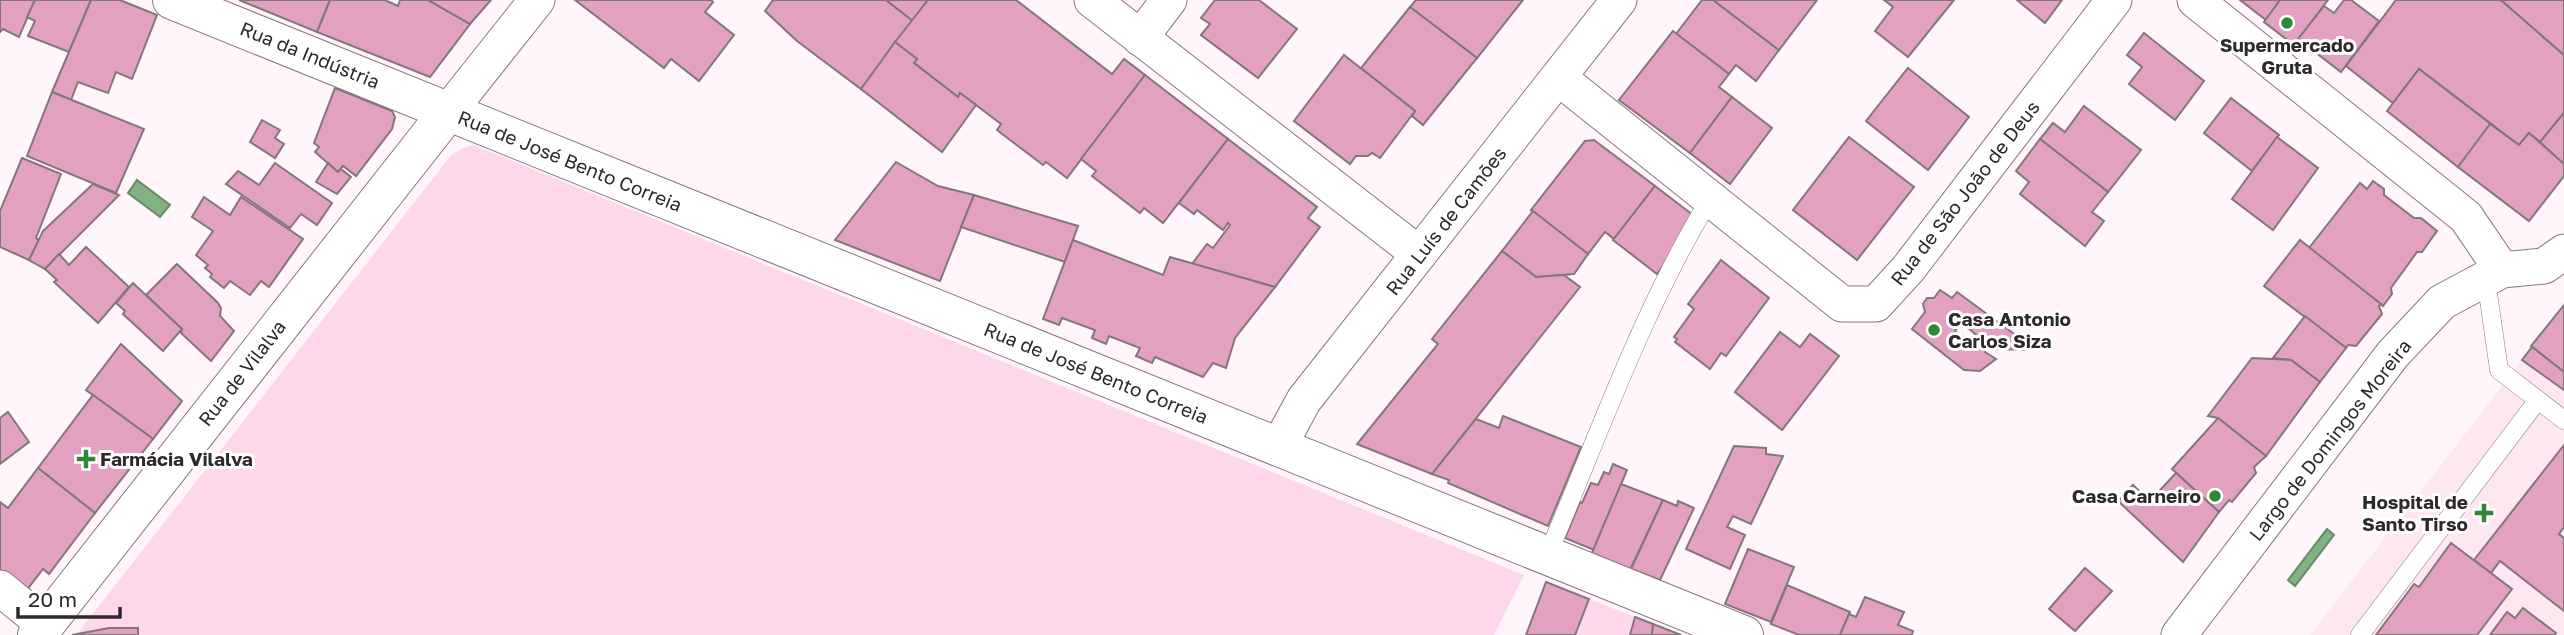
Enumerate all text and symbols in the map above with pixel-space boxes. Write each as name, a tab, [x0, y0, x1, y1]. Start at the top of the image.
marker: Supermercado Gruta	[2279, 15, 2295, 31]
street label: Rua da Indústria	[237, 16, 383, 93]
place label: Supermercado Gruta	[2220, 33, 2354, 78]
street label: Rua de São João de Deus	[1885, 96, 2044, 290]
street label: Rua de José Bento Correia	[455, 105, 686, 216]
street label: Rua Luís de Camões	[1381, 142, 1511, 299]
place label: Casa Antonio Carlos Siza	[1948, 307, 2071, 352]
street label: Rua de Vilalva	[193, 315, 290, 430]
street label: Rua de José Bento Correia	[981, 317, 1212, 428]
marker: Casa Antonio Carlos Siza	[1926, 322, 1942, 338]
street label: Largo de Domingos Moreira	[2244, 334, 2415, 545]
place label: Farmácia Vilalva	[100, 447, 253, 470]
marker: Farmácia Vilalva	[78, 451, 94, 467]
place label: Casa Carneiro	[2072, 484, 2201, 507]
marker: Casa Carneiro	[2207, 488, 2223, 504]
place label: Hospital de Santo Tirso	[2362, 490, 2468, 535]
marker: Hospital de Santo Tirso	[2474, 503, 2494, 523]
scale bar	[18, 576, 119, 620]
text: 20 m	[28, 586, 77, 612]

